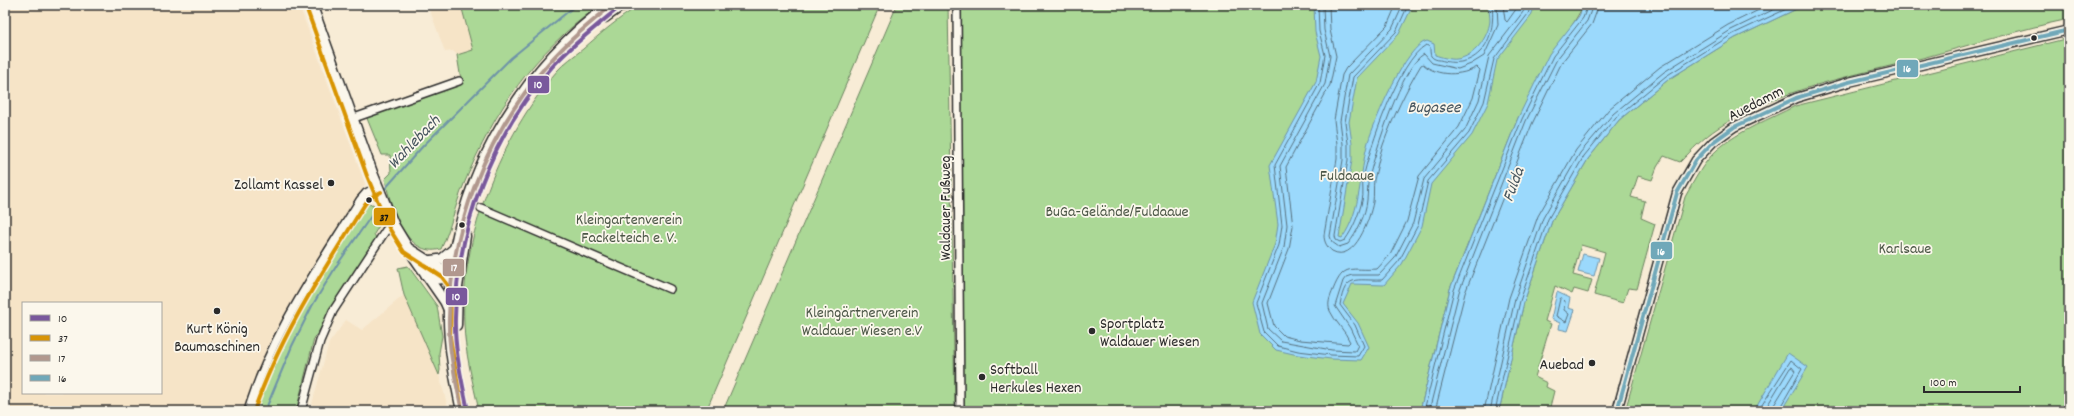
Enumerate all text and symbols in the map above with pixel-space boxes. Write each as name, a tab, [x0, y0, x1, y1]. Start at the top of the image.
unlabelled marker	[2029, 33, 2039, 43]
line badge: 16	[1896, 59, 1919, 78]
text: 16	[1903, 62, 1912, 78]
line badge: 10	[527, 75, 550, 94]
text: 10	[534, 78, 542, 94]
street label: Auedamm	[1724, 80, 1788, 128]
water label: Bugasee	[1408, 97, 1462, 121]
water label: Wahlebach	[383, 110, 448, 176]
street label: Waldauer Fußweg	[935, 155, 958, 261]
water label: Fulda	[1498, 164, 1532, 206]
park label: Fuldaaue	[1320, 165, 1374, 188]
place label: Zollamt Kassel	[234, 174, 323, 197]
marker: Zollamt Kassel	[326, 178, 336, 188]
unlabelled marker	[364, 195, 374, 205]
park label: BuGa-Gelände/Fuldaaue	[1045, 201, 1189, 224]
line badge: 37	[373, 207, 396, 226]
park label: Kleingartenverein Fackelteich e. V.	[576, 209, 682, 250]
text: 37	[379, 211, 389, 227]
unlabelled marker	[457, 220, 467, 230]
park label: Karlsaue	[1879, 238, 1931, 261]
line badge: 16	[1650, 241, 1673, 260]
text: 16	[1657, 245, 1666, 261]
line badge: 17	[442, 258, 465, 277]
text: 17	[451, 261, 458, 277]
line badge: 10	[445, 287, 468, 306]
text: 10	[452, 290, 460, 306]
legend	[22, 302, 162, 394]
park label: Kleingärtnerverein Waldauer Wiesen e.V	[802, 302, 923, 343]
marker: Kurt König Baumaschinen	[212, 306, 222, 316]
text: 10	[58, 311, 67, 328]
place label: Sportplatz Waldauer Wiesen	[1100, 313, 1199, 354]
place label: Kurt König Baumaschinen	[174, 318, 260, 359]
marker: Sportplatz Waldauer Wiesen	[1087, 326, 1097, 336]
text: 37	[58, 331, 68, 348]
text: 17	[58, 351, 66, 368]
place label: Auebad	[1539, 354, 1584, 377]
marker: Auebad	[1587, 358, 1597, 368]
place label: Softball Herkules Hexen	[990, 359, 1081, 400]
scale bar	[1924, 368, 2020, 394]
text: 16	[58, 371, 67, 388]
marker: Softball Herkules Hexen	[977, 372, 987, 382]
text: 100 m	[1930, 375, 1957, 392]

